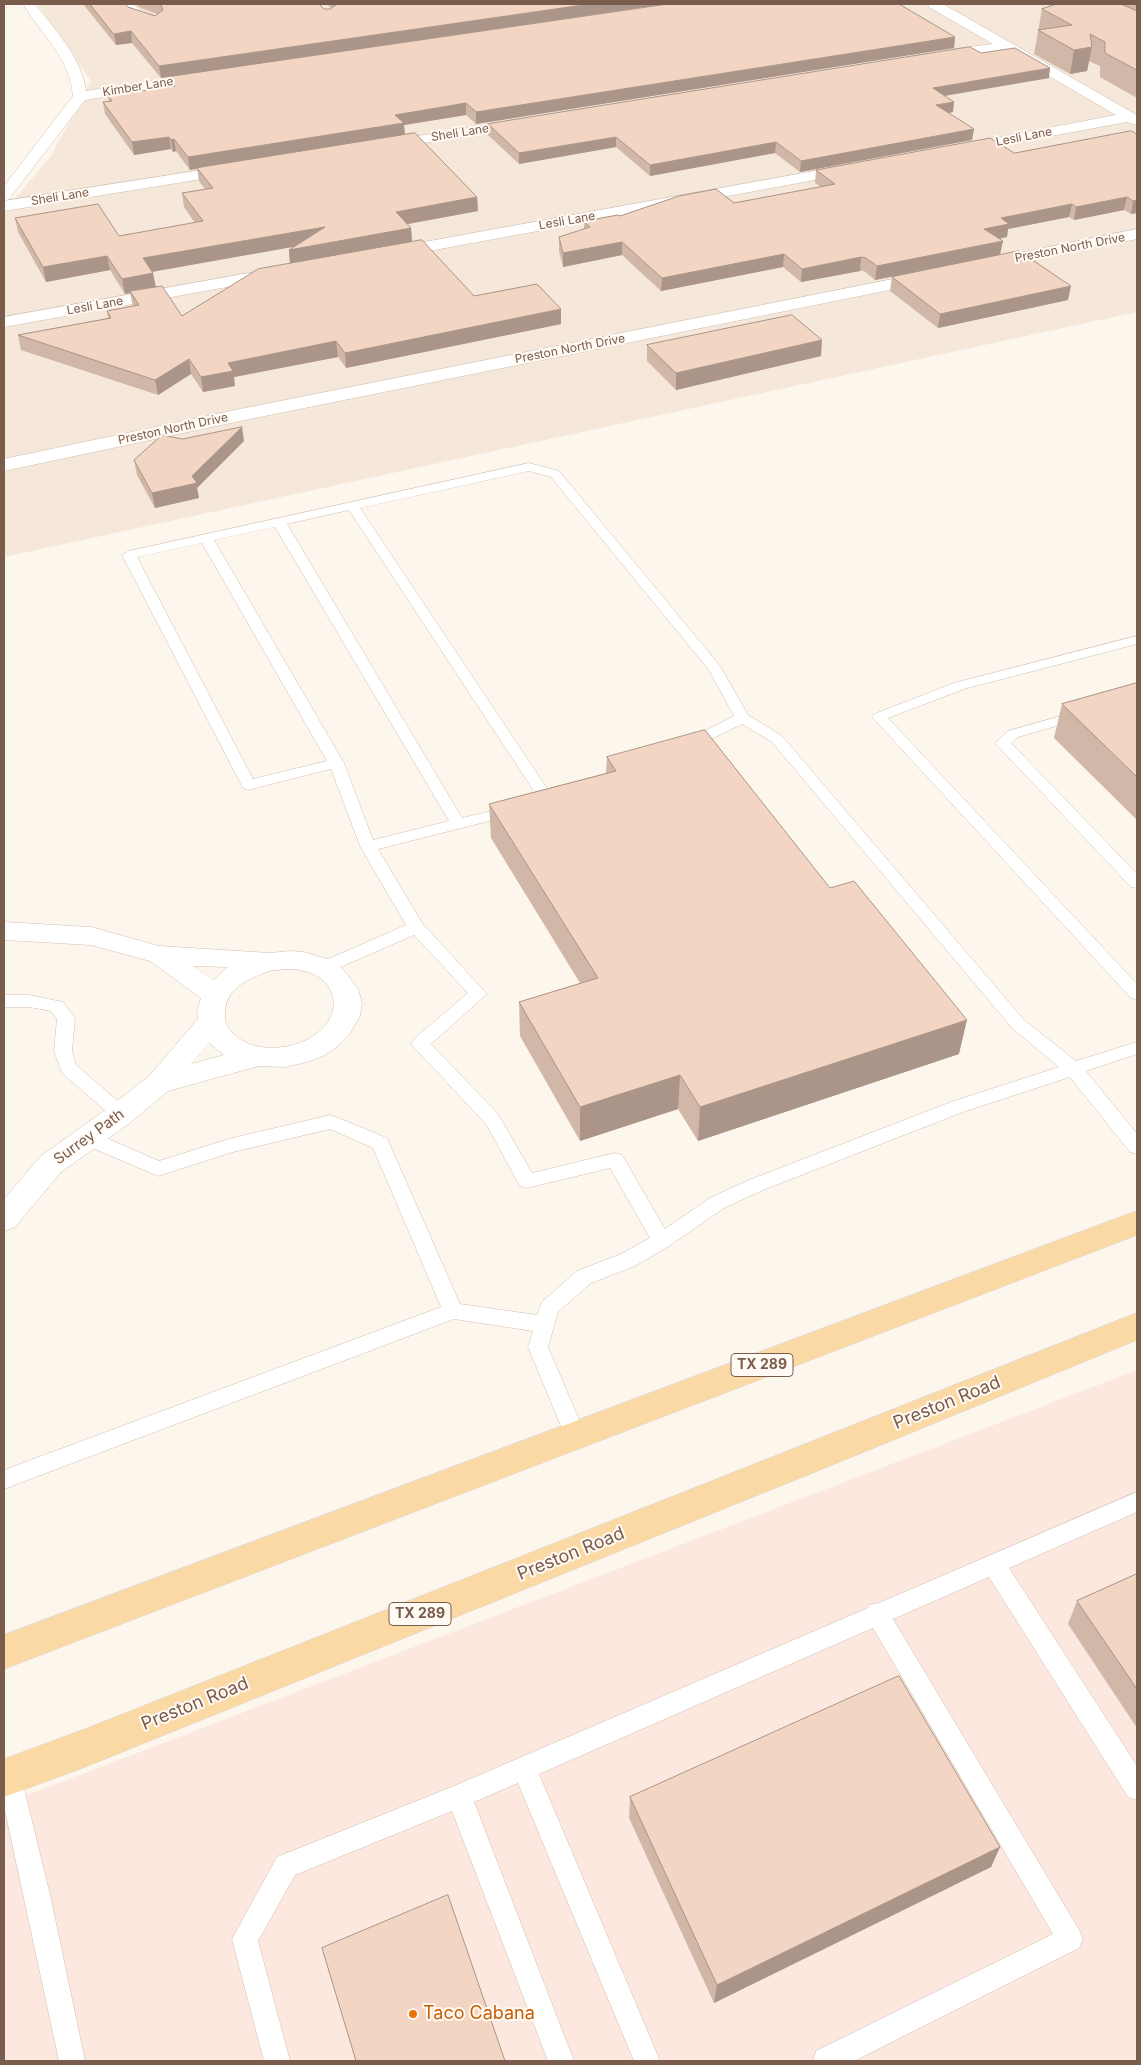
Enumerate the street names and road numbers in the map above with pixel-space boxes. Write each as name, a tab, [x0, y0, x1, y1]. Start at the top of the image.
street label: Kimber Lane	[102, 74, 174, 100]
street label: Sheli Lane	[430, 121, 490, 145]
street label: Lesli Lane	[995, 125, 1053, 149]
street label: Sheli Lane	[30, 185, 90, 209]
street label: Lesli Lane	[538, 209, 596, 233]
street label: Preston North Drive	[1014, 230, 1126, 266]
street label: Lesli Lane	[66, 294, 124, 318]
street label: Preston North Drive	[514, 331, 626, 367]
street label: Preston North Drive	[117, 410, 229, 448]
street label: Surrey Path	[50, 1105, 128, 1169]
road number: TX 289	[731, 1354, 793, 1376]
street label: Preston Road	[890, 1372, 1004, 1434]
street label: Preston Road	[514, 1523, 628, 1585]
road number: TX 289	[389, 1602, 451, 1626]
street label: Preston Road	[138, 1673, 252, 1735]

